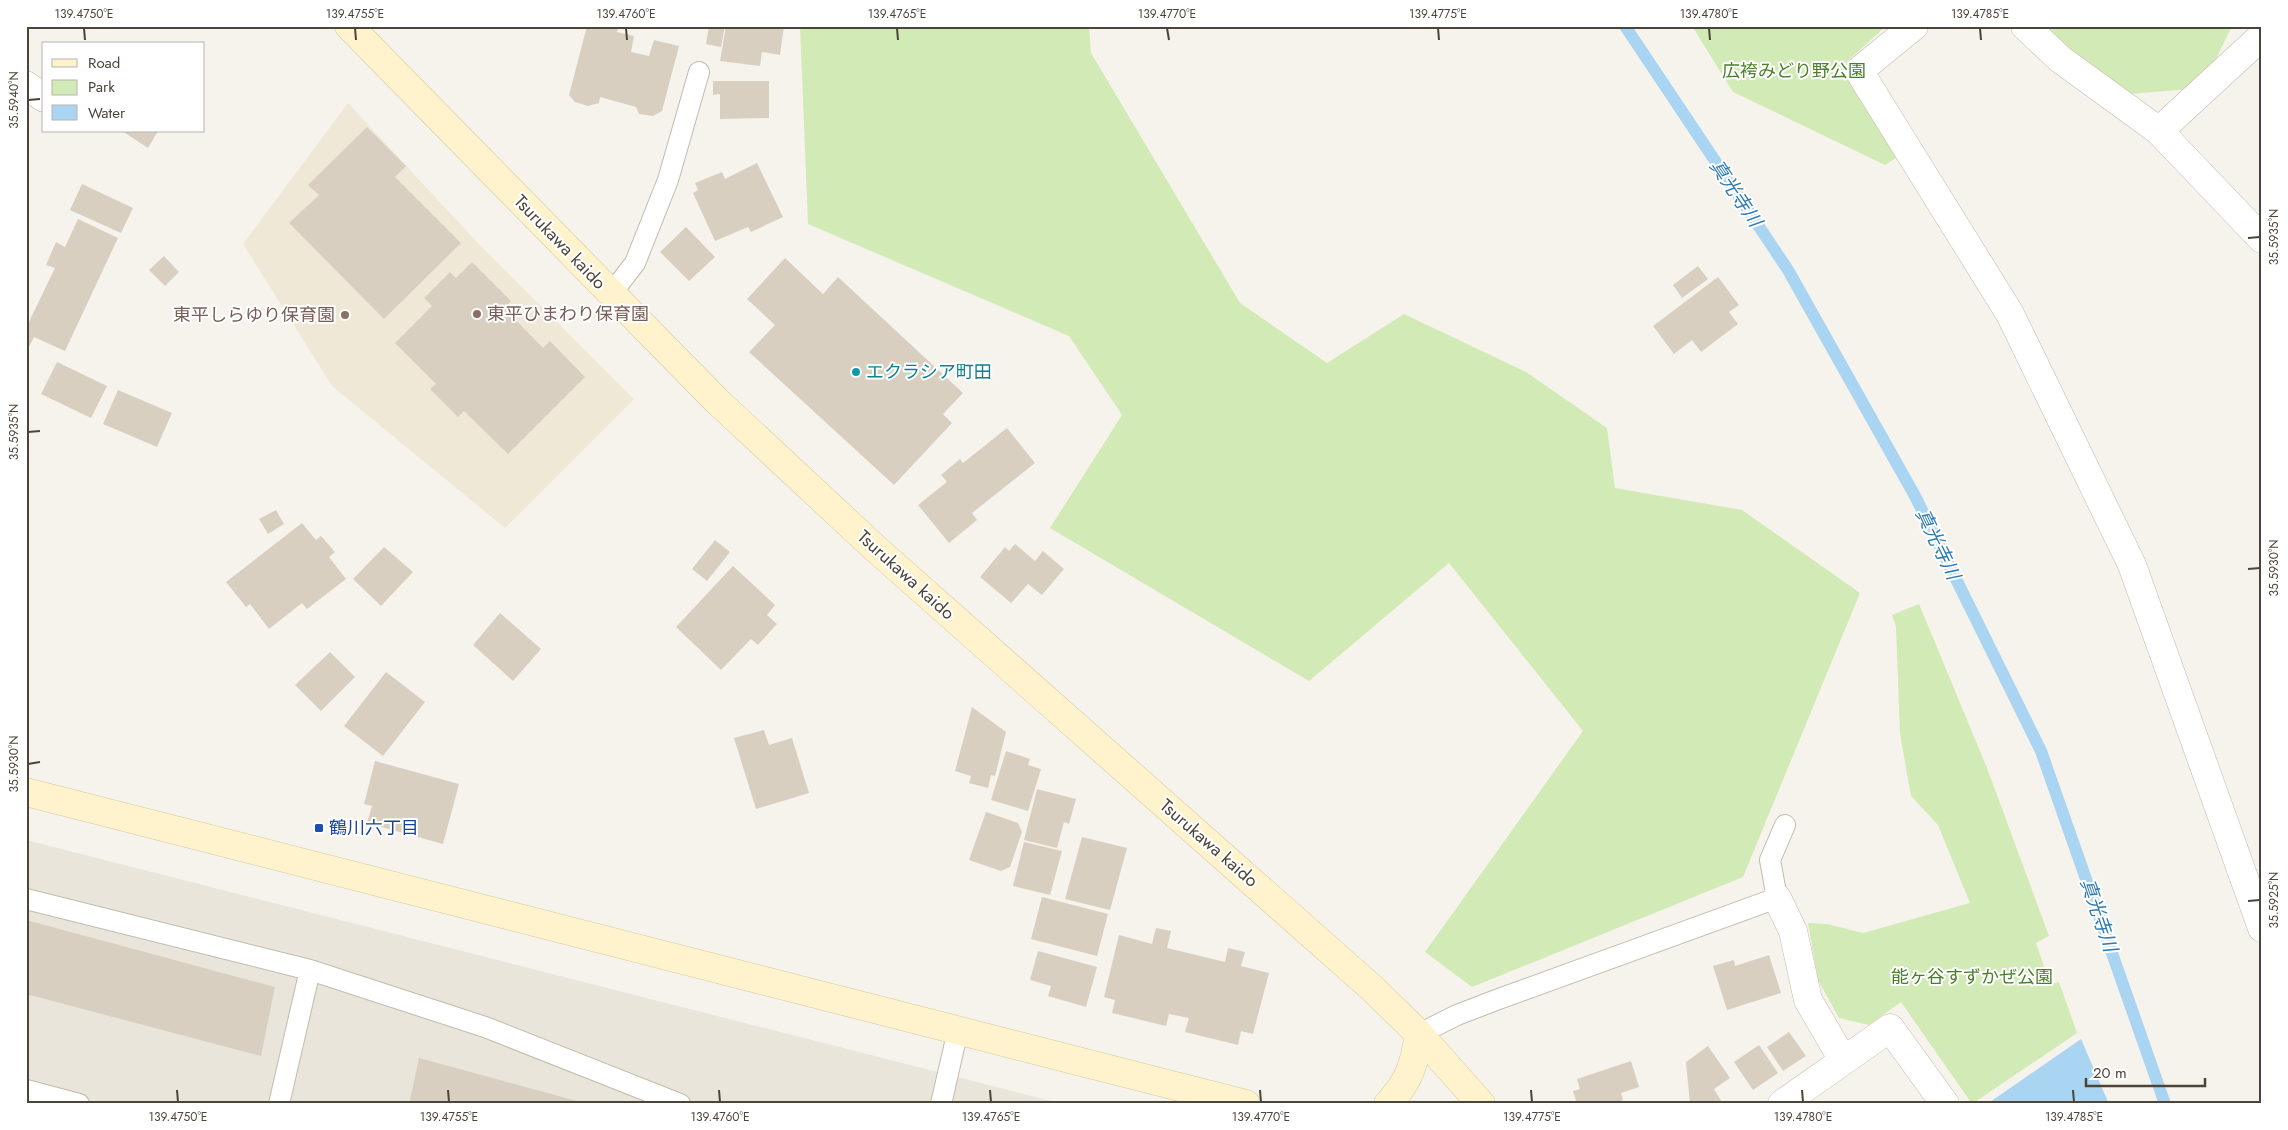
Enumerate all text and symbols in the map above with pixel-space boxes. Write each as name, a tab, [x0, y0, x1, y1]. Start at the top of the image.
text: 139.4750°E	[55, 5, 113, 23]
text: 139.4755°E	[326, 5, 384, 23]
text: 139.4760°E	[597, 5, 655, 23]
text: 139.4765°E	[868, 5, 926, 23]
text: 139.4770°E	[1138, 5, 1196, 23]
text: 139.4775°E	[1409, 5, 1467, 23]
text: 139.4780°E	[1680, 5, 1738, 23]
text: 139.4785°E	[1951, 5, 2009, 23]
legend	[42, 42, 205, 132]
text: Road	[88, 52, 120, 74]
park label: 広袴みどり野公園	[1722, 58, 1866, 84]
text: 35.5940°N	[5, 71, 23, 129]
text: Park	[88, 76, 115, 98]
text: Water	[88, 102, 126, 124]
water label: 真光寺川	[1704, 154, 1770, 234]
street label: Tsurukawa kaido	[508, 189, 612, 295]
text: 35.5935°N	[2265, 209, 2283, 265]
place label: 東平ひまわり保育園	[487, 301, 649, 327]
place label: 東平しらゆり保育園	[173, 302, 335, 328]
marker: 東平ひまわり保育園	[471, 308, 483, 320]
marker: 東平しらゆり保育園	[339, 309, 351, 321]
place label: エクラシア町田	[866, 359, 992, 385]
marker: エクラシア町田	[850, 366, 862, 378]
text: 35.5935°N	[5, 404, 23, 460]
water label: 真光寺川	[1909, 504, 1968, 586]
street label: Tsurukawa kaido	[852, 524, 961, 626]
text: 35.5930°N	[2265, 540, 2283, 597]
text: 35.5930°N	[5, 736, 23, 793]
street label: Tsurukawa kaido	[1154, 793, 1264, 893]
place label: 鶴川六丁目	[329, 815, 419, 841]
marker: 鶴川六丁目	[313, 822, 325, 834]
text: 35.5925°N	[2265, 872, 2283, 928]
water label: 真光寺川	[2074, 875, 2125, 957]
park label: 能ヶ谷すずかぜ公園	[1891, 964, 2053, 990]
scale bar	[2086, 1055, 2204, 1087]
text: 20 m	[2093, 1062, 2127, 1084]
text: 139.4750°E	[149, 1108, 207, 1126]
text: 139.4755°E	[420, 1108, 478, 1126]
text: 139.4760°E	[691, 1108, 749, 1126]
text: 139.4765°E	[962, 1108, 1020, 1126]
text: 139.4770°E	[1232, 1108, 1290, 1126]
text: 139.4775°E	[1503, 1108, 1561, 1126]
text: 139.4780°E	[1774, 1108, 1832, 1126]
text: 139.4785°E	[2045, 1108, 2103, 1126]

